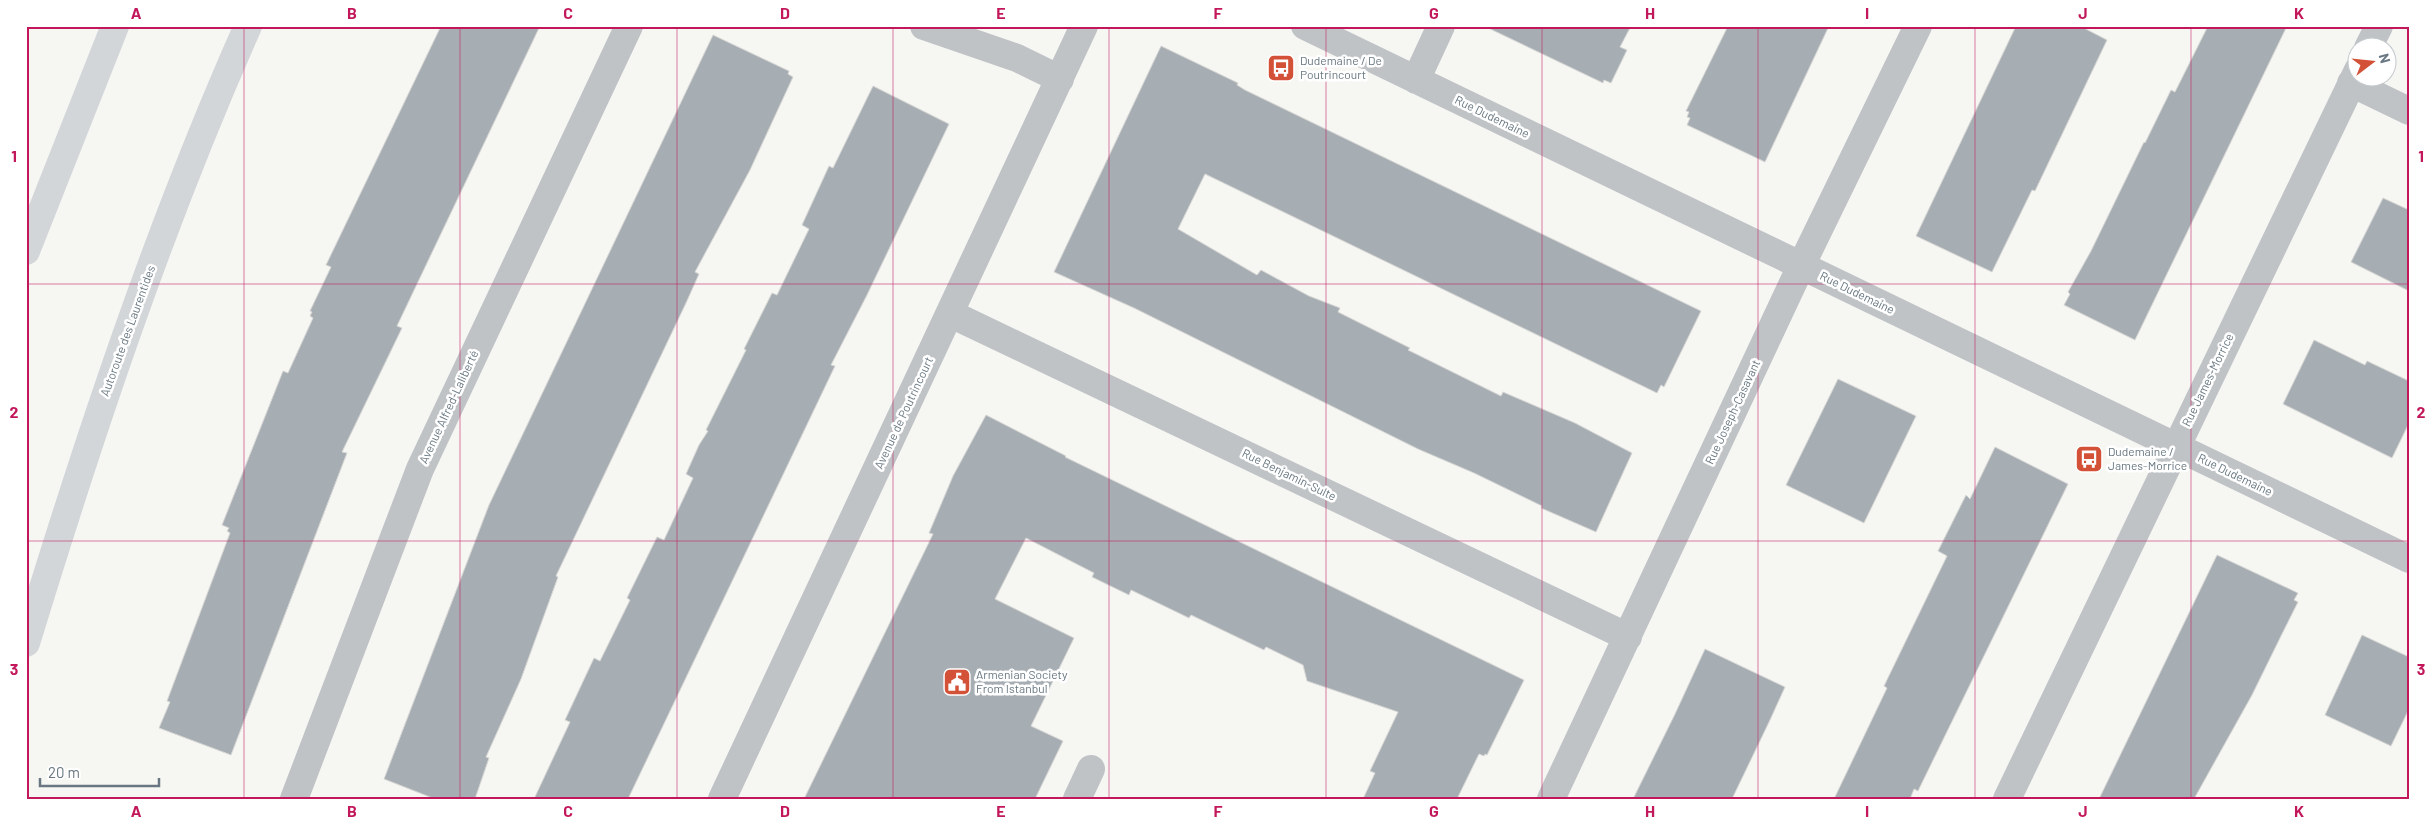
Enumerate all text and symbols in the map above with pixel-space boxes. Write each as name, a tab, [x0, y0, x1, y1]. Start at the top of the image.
text: A	[131, 3, 142, 22]
text: B	[347, 3, 357, 22]
text: C	[563, 3, 573, 22]
text: D	[780, 3, 790, 22]
text: E	[996, 3, 1006, 22]
text: F	[1214, 3, 1223, 22]
text: G	[1429, 3, 1439, 22]
text: H	[1645, 3, 1655, 22]
text: I	[1865, 3, 1869, 22]
text: J	[2078, 3, 2088, 22]
text: K	[2294, 3, 2304, 22]
north arrow	[2348, 38, 2398, 88]
text: N	[2376, 51, 2394, 65]
bus stop icon: Dudemaine / De Poutrincourt	[1266, 53, 1296, 83]
place label: Dudemaine / De Poutrincourt	[1300, 53, 1382, 81]
street label: Rue Dudemaine	[1453, 92, 1532, 140]
text: 1	[11, 146, 17, 165]
text: 1	[2418, 146, 2424, 165]
street label: Autoroute des Laurentides	[97, 263, 157, 398]
street label: Rue Dudemaine	[1818, 268, 1897, 316]
street label: Rue James-Morrice	[2179, 331, 2236, 428]
street label: Avenue Alfred-Laliberté	[416, 348, 481, 466]
street label: Avenue de Poutrincourt	[871, 354, 935, 471]
street label: Rue Joseph-Casavant	[1702, 357, 1762, 466]
text: 2	[10, 402, 19, 421]
text: 2	[2417, 402, 2426, 421]
bus stop icon: Dudemaine / James-Morrice	[2074, 444, 2104, 474]
place label: Dudemaine / James-Morrice	[2108, 444, 2187, 472]
street label: Rue Benjamin-Sulte	[1240, 445, 1339, 503]
street label: Rue Dudemaine	[2196, 450, 2275, 498]
text: 3	[10, 659, 18, 678]
text: 3	[2417, 659, 2425, 678]
public building icon: Armenian Society From Istanbul	[942, 667, 972, 697]
place label: Armenian Society From Istanbul	[976, 667, 1068, 695]
scale bar	[40, 755, 159, 787]
text: 20 m	[48, 763, 80, 781]
text: A	[131, 801, 142, 820]
text: B	[347, 801, 357, 820]
text: C	[563, 801, 573, 820]
text: D	[780, 801, 790, 820]
text: E	[996, 801, 1006, 820]
text: F	[1214, 801, 1223, 820]
text: G	[1429, 801, 1439, 820]
text: H	[1645, 801, 1655, 820]
text: I	[1865, 801, 1869, 820]
text: J	[2078, 801, 2088, 820]
text: K	[2294, 801, 2304, 820]

